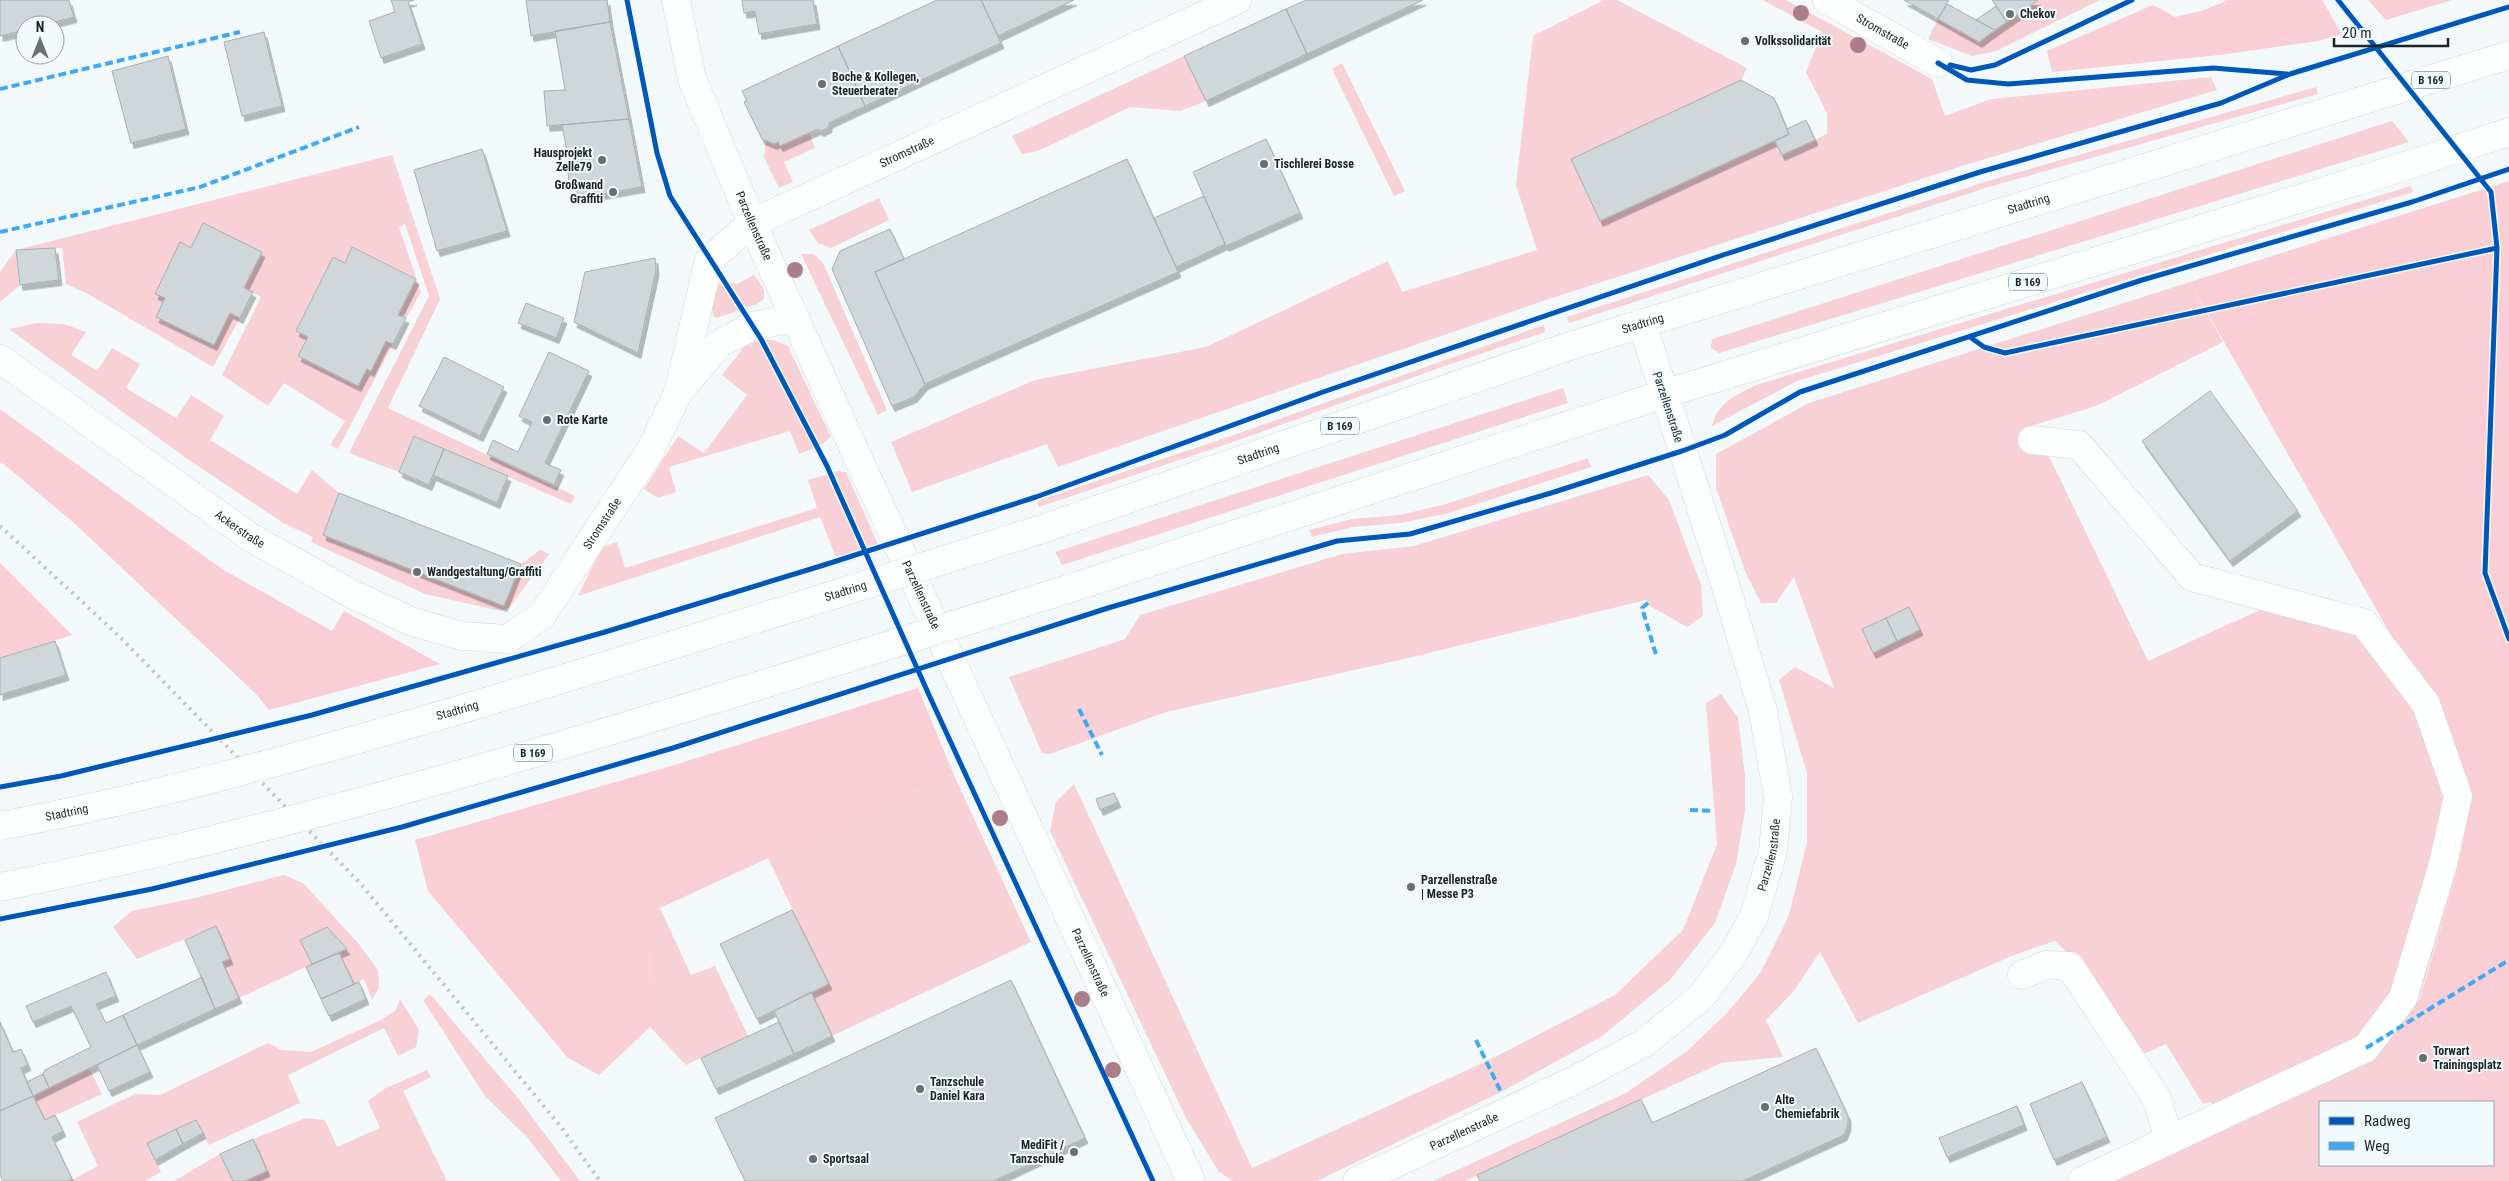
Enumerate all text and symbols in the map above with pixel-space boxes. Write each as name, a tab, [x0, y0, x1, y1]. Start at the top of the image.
place label: Chekov	[2020, 7, 2056, 21]
marker: Chekov	[2004, 8, 2016, 20]
street label: Stromstraße	[1854, 11, 1912, 52]
north arrow	[15, 15, 65, 65]
scale bar	[2334, 15, 2448, 47]
text: N	[36, 19, 44, 35]
text: 20 m	[2342, 24, 2372, 42]
place label: Volkssolidarität	[1755, 34, 1831, 48]
marker: Volkssolidarität	[1739, 35, 1751, 47]
place label: Boche & Kollegen, Steuerberater	[832, 70, 919, 98]
road number: B 169	[2412, 72, 2450, 88]
marker: Boche & Kollegen, Steuerberater	[816, 78, 828, 90]
street label: Stromstraße	[877, 133, 937, 170]
place label: Hausprojekt Zelle79	[534, 146, 592, 174]
marker: Hausprojekt Zelle79	[596, 154, 608, 166]
place label: Tischlerei Bosse	[1274, 157, 1354, 171]
marker: Tischlerei Bosse	[1258, 158, 1270, 170]
place label: Großwand Graffiti	[554, 178, 603, 206]
marker: Großwand Graffiti	[607, 186, 619, 198]
street label: Parzellenstraße	[733, 189, 775, 263]
street label: Stadtring	[2006, 191, 2051, 217]
road number: B 169	[2009, 274, 2047, 290]
street label: Stadtring	[1620, 310, 1665, 337]
street label: Parzellenstraße	[1650, 370, 1686, 445]
place label: Rote Karte	[557, 413, 608, 427]
marker: Rote Karte	[541, 414, 553, 426]
road number: B 169	[1321, 418, 1359, 434]
street label: Stadtring	[1235, 440, 1281, 468]
street label: Stromstraße	[580, 495, 624, 552]
street label: Ackerstraße	[212, 507, 267, 551]
street label: Parzellenstraße	[899, 558, 943, 632]
place label: Wandgestaltung/Graffiti	[427, 565, 541, 579]
marker: Wandgestaltung/Graffiti	[411, 566, 423, 578]
street label: Stadtring	[823, 578, 868, 604]
street label: Stadtring	[435, 698, 480, 723]
road number: B 169	[514, 744, 552, 761]
street label: Stadtring	[44, 801, 89, 824]
street label: Parzellenstraße	[1755, 818, 1783, 893]
place label: Parzellenstraße | Messe P3	[1421, 873, 1497, 901]
marker: Parzellenstraße | Messe P3	[1405, 881, 1417, 893]
street label: Parzellenstraße	[1069, 926, 1112, 999]
place label: Torwart Trainingsplatz	[2433, 1044, 2502, 1072]
marker: Torwart Trainingsplatz	[2417, 1052, 2429, 1064]
place label: Tanzschule Daniel Kara	[930, 1075, 985, 1103]
marker: Tanzschule Daniel Kara	[914, 1083, 926, 1095]
place label: Alte Chemiefabrik	[1775, 1093, 1840, 1121]
marker: Alte Chemiefabrik	[1759, 1101, 1771, 1113]
legend	[2319, 1101, 2494, 1166]
street label: Parzellenstraße	[1428, 1109, 1501, 1153]
text: Radweg	[2364, 1112, 2411, 1130]
text: Weg	[2364, 1137, 2390, 1155]
place label: MediFit / Tanzschule	[1010, 1138, 1064, 1166]
marker: MediFit / Tanzschule	[1068, 1146, 1080, 1158]
place label: Sportsaal	[823, 1152, 869, 1166]
marker: Sportsaal	[807, 1153, 819, 1165]

